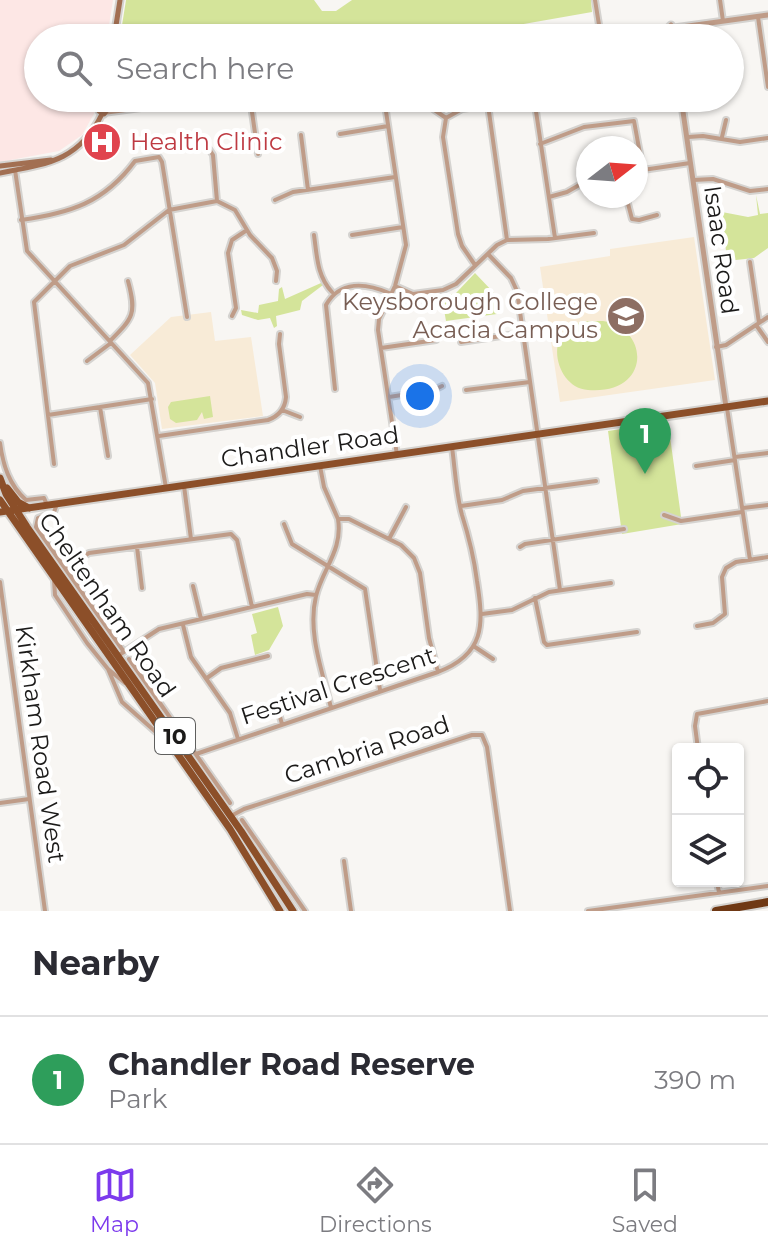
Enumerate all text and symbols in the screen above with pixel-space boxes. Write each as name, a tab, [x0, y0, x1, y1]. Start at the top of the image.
search box	[24, 24, 744, 112]
icon: search	[52, 46, 96, 90]
text: Search here	[116, 50, 294, 87]
hospital icon: Health Clinic	[81, 121, 123, 163]
place label: Health Clinic	[130, 127, 282, 156]
north arrow	[576, 136, 648, 208]
street label: Isaac Road	[698, 184, 745, 316]
place label: Keysborough College Acacia Campus	[342, 287, 598, 344]
school or university icon: Keysborough College Acacia Campus	[605, 295, 647, 337]
your location	[400, 376, 440, 416]
pin: 1	[619, 408, 671, 474]
street label: Chandler Road	[219, 420, 401, 473]
street label: Cheltenham Road	[33, 507, 182, 703]
street label: Kirkham Road West	[9, 623, 72, 865]
street label: Festival Crescent	[237, 640, 439, 731]
street label: Cambria Road	[281, 709, 453, 790]
road number: 10	[155, 718, 195, 754]
map controls	[672, 743, 744, 887]
button: locate	[672, 743, 744, 815]
button: layers	[672, 815, 744, 887]
text: Nearby	[32, 942, 159, 984]
text: Chandler Road Reserve	[108, 1046, 475, 1083]
text: 1	[53, 1064, 63, 1096]
text: 390 m	[654, 1064, 736, 1096]
text: Park	[108, 1083, 167, 1115]
tab: Map	[90, 1163, 139, 1238]
tab: Directions	[319, 1163, 432, 1238]
tab: Saved	[612, 1163, 678, 1238]

